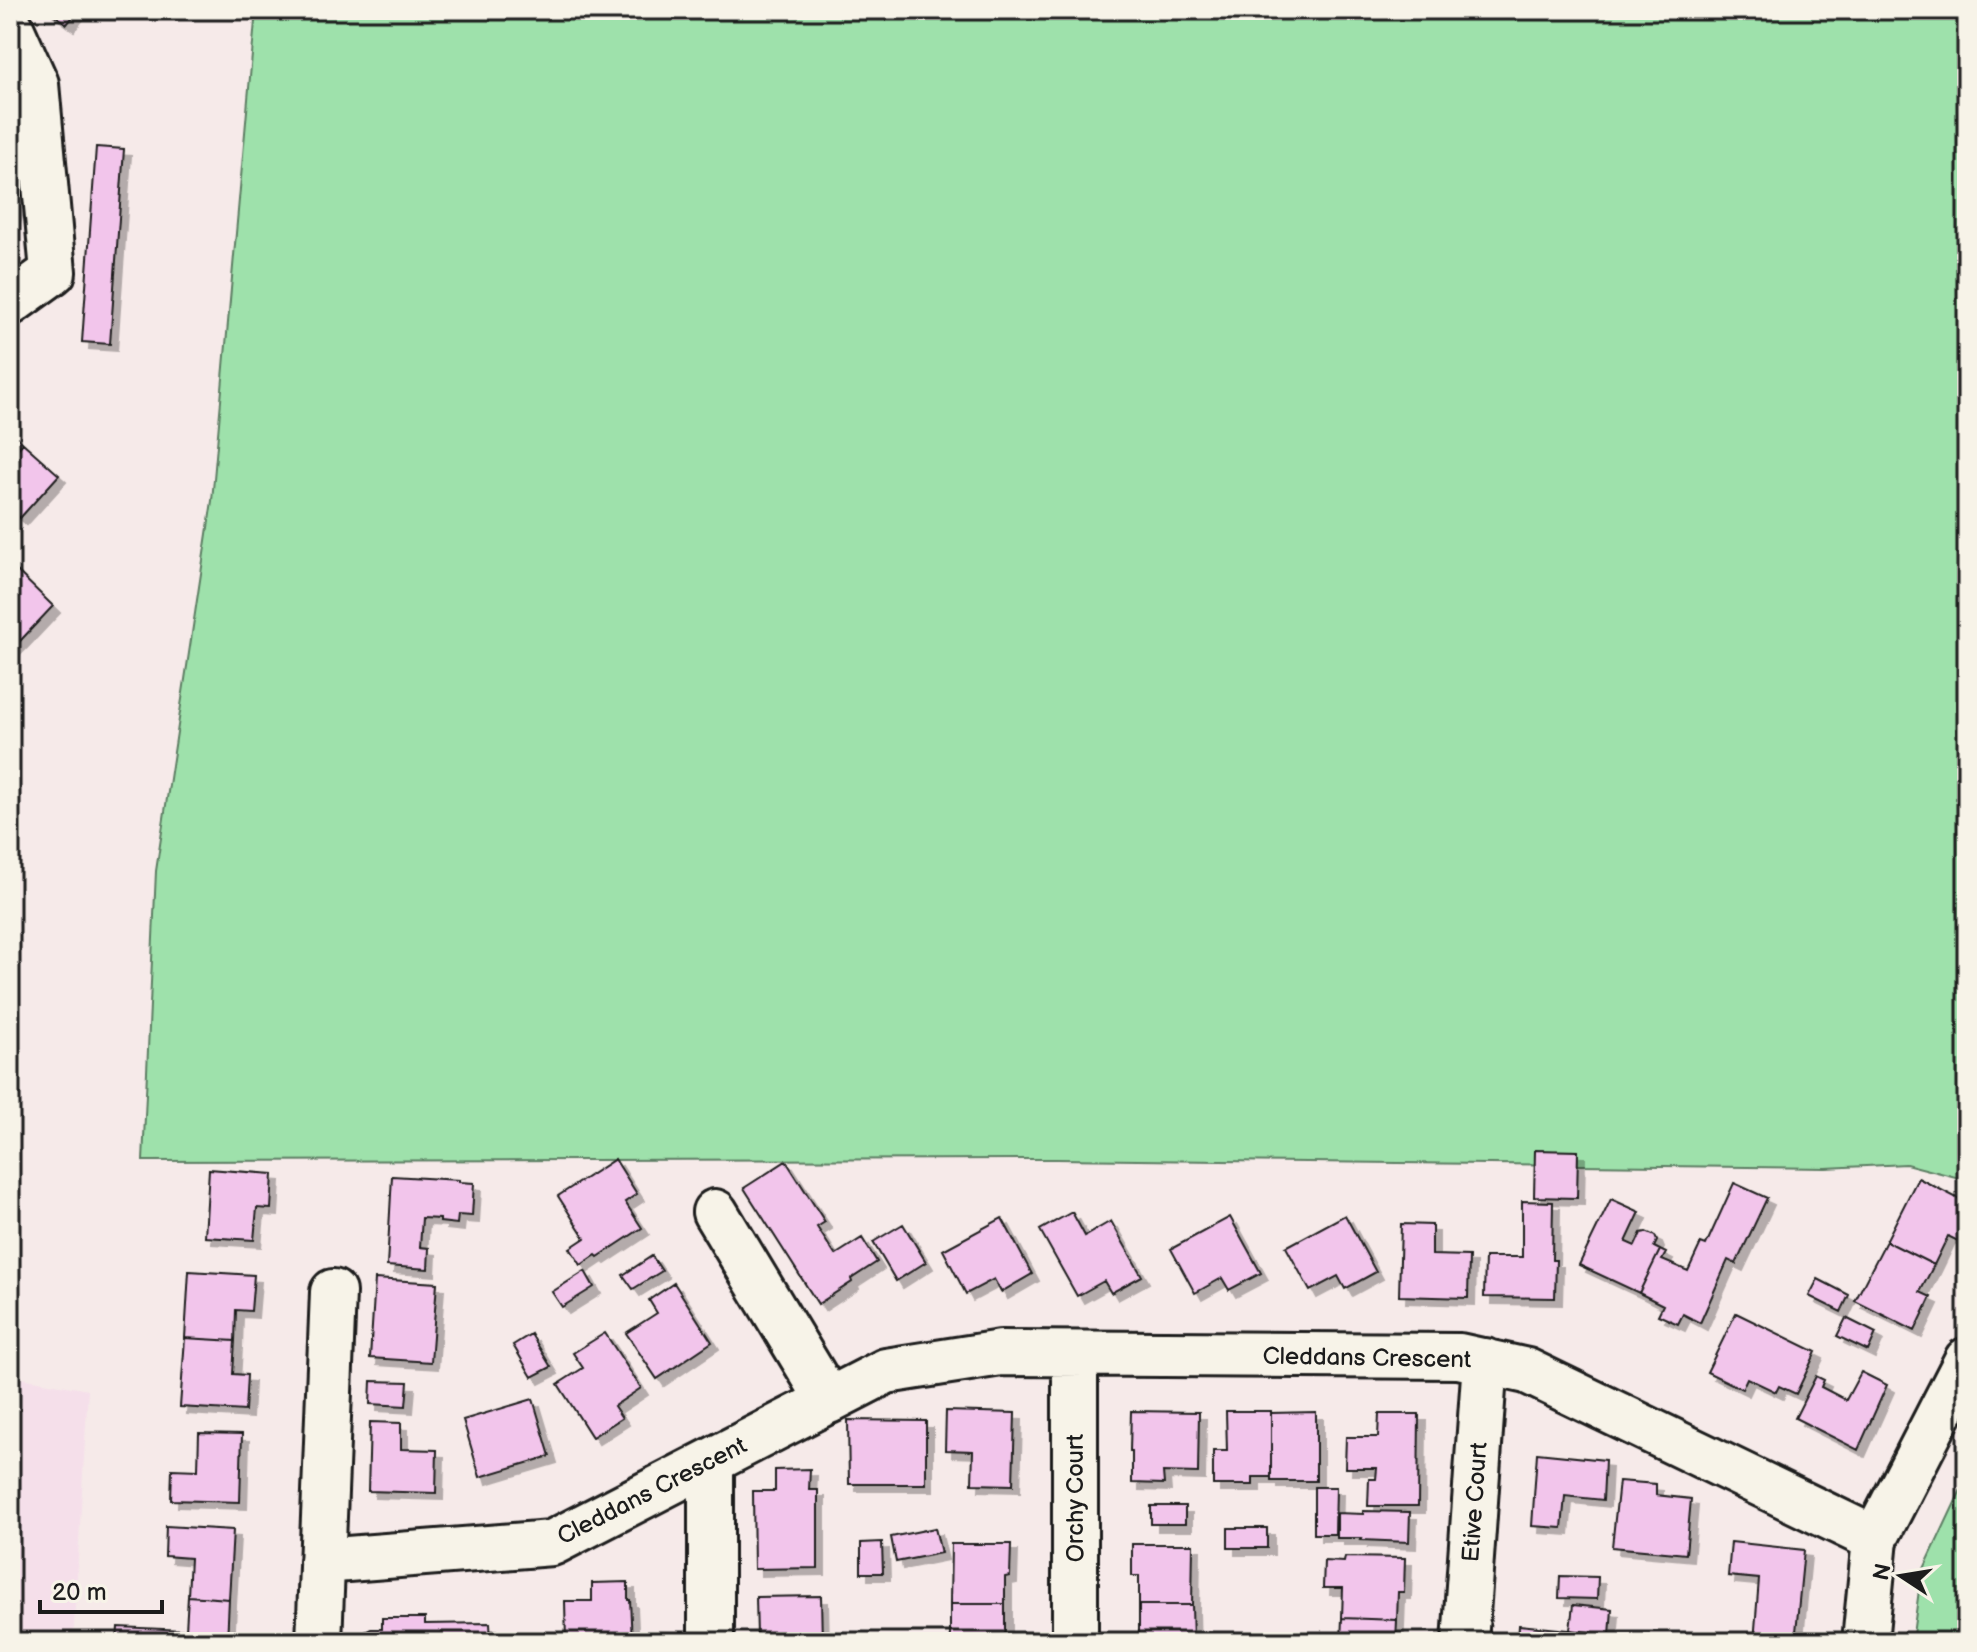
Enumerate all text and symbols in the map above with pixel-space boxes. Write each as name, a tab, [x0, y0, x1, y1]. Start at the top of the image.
street label: Cleddans Crescent	[1262, 1342, 1472, 1374]
street label: Cleddans Crescent	[552, 1430, 752, 1551]
street label: Orchy Court	[1061, 1433, 1090, 1562]
street label: Etive Court	[1456, 1440, 1494, 1563]
north arrow	[1861, 1536, 1941, 1616]
text: N	[1868, 1561, 1898, 1583]
scale bar	[40, 1564, 162, 1614]
text: 20 m	[52, 1578, 107, 1607]

